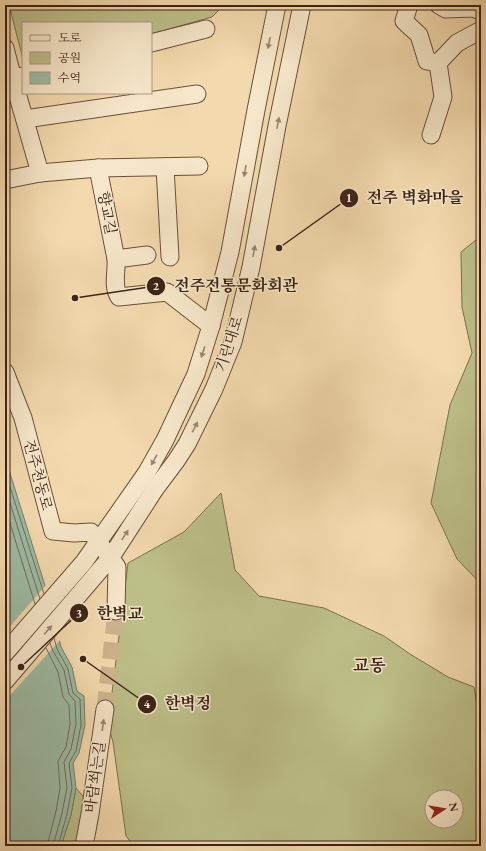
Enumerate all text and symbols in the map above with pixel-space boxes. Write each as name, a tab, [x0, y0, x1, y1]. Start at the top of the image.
legend	[22, 22, 152, 94]
text: 도로	[58, 30, 82, 46]
one-way arrow	[266, 37, 272, 49]
text: 공원	[58, 50, 81, 66]
text: 수역	[58, 70, 81, 86]
one-way arrow	[275, 117, 281, 129]
one-way arrow	[241, 165, 247, 177]
callout: 전주 벽화마을	[339, 184, 472, 212]
text: 전주 벽화마을	[367, 187, 464, 208]
street label: 향교길	[94, 190, 121, 236]
text: 1	[346, 190, 352, 206]
one-way arrow	[251, 245, 257, 257]
callout: 전주전통문화회관	[146, 272, 306, 300]
text: 전주전통문화회관	[174, 275, 298, 296]
text: 2	[153, 278, 160, 294]
street label: 기린대로	[211, 313, 247, 374]
one-way arrow	[200, 346, 206, 358]
one-way arrow	[192, 421, 199, 432]
street label: 전주천동로	[20, 437, 57, 513]
one-way arrow	[151, 454, 157, 466]
one-way arrow	[121, 529, 129, 540]
callout: 한벽교	[69, 599, 151, 627]
text: 한벽교	[97, 603, 144, 624]
text: 3	[76, 605, 82, 621]
one-way arrow	[44, 625, 53, 635]
district label: 교동	[353, 654, 386, 676]
callout: 한벽정	[137, 690, 219, 718]
text: 한벽정	[165, 693, 211, 714]
text: 4	[144, 696, 151, 712]
one-way arrow	[100, 718, 106, 731]
street label: 바람쐬는길	[80, 740, 109, 814]
north arrow	[424, 789, 464, 829]
text: N	[446, 801, 462, 813]

